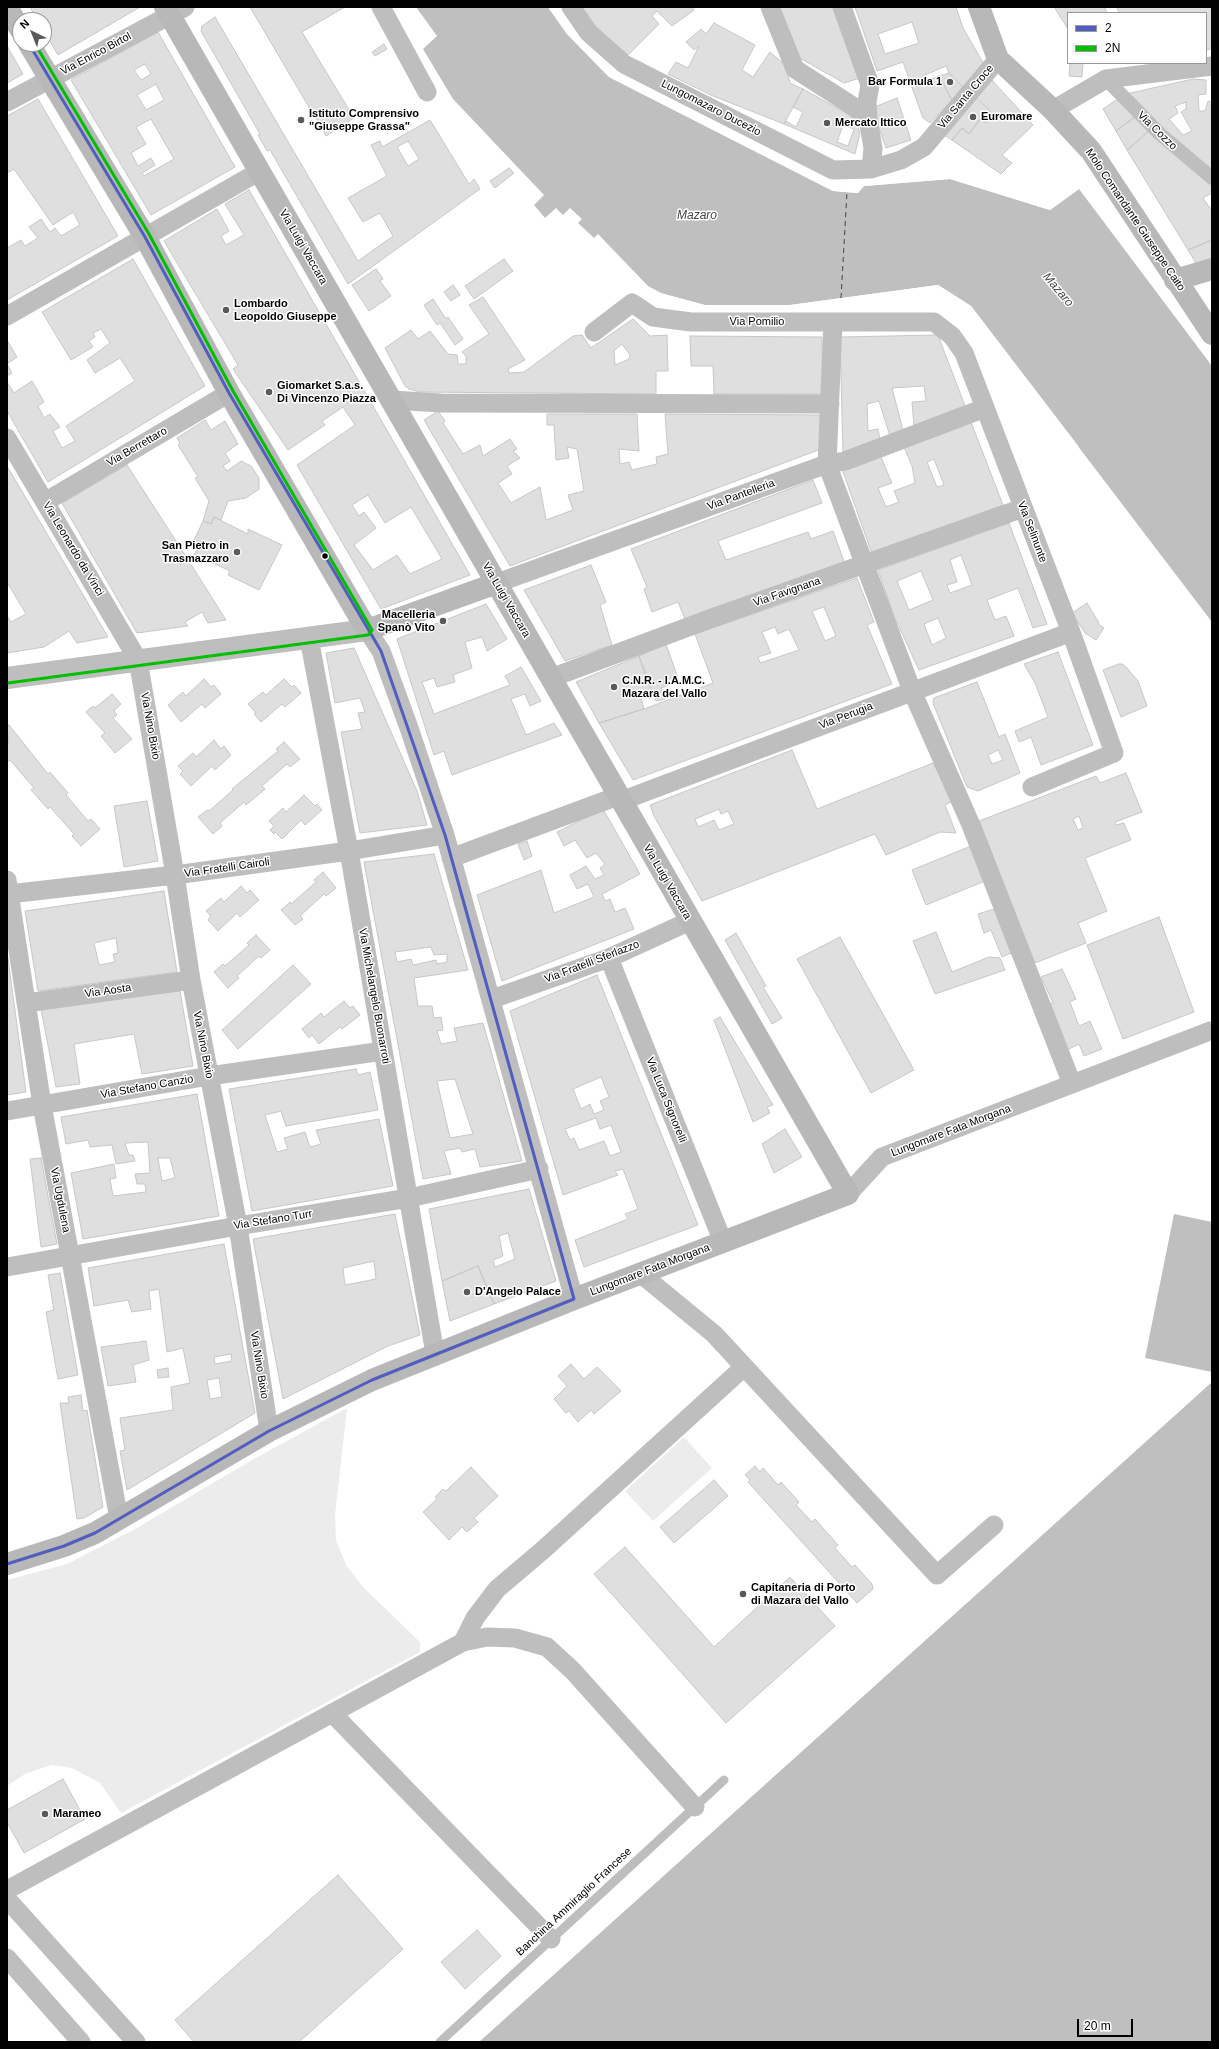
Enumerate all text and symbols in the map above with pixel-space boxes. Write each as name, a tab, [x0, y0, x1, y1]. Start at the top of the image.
north arrow	[12, 12, 52, 52]
legend	[1067, 12, 1207, 64]
text: N	[17, 17, 31, 31]
text: 2	[1105, 21, 1112, 35]
street label: Via Enrico Birtol	[58, 30, 134, 78]
text: 2N	[1105, 41, 1120, 55]
street label: Via Santa Croce	[935, 62, 997, 132]
place label: Bar Formula 1	[868, 75, 942, 89]
street label: Lungomazaro Ducezio	[659, 77, 763, 139]
marker: Bar Formula 1	[945, 77, 955, 87]
place label: Istituto Comprensivo "Giuseppe Grassa"	[309, 107, 419, 133]
street label: Via Cozzo	[1134, 109, 1180, 153]
place label: Euromare	[981, 110, 1032, 124]
marker: Euromare	[968, 112, 978, 122]
marker: Istituto Comprensivo "Giuseppe Grassa"	[296, 115, 306, 125]
place label: Mercato Ittico	[835, 116, 907, 130]
marker: Mercato Ittico	[822, 118, 832, 128]
street label: Molo Comandante Giuseppe Caito	[1082, 146, 1188, 294]
street label: Via Luigi Vaccara	[276, 207, 330, 287]
water label: Mazaro	[677, 209, 717, 223]
water label: Mazaro	[1040, 270, 1076, 310]
place label: Lombardo Leopoldo Giuseppe	[234, 297, 337, 323]
marker: Lombardo Leopoldo Giuseppe	[221, 305, 231, 315]
street label: Via Pomilio	[730, 315, 784, 329]
place label: Giomarket S.a.s. Di Vincenzo Piazza	[277, 379, 376, 405]
marker: Giomarket S.a.s. Di Vincenzo Piazza	[264, 387, 274, 397]
street label: Via Berrettaro	[104, 424, 170, 470]
street label: Via Pantelleria	[706, 477, 776, 513]
street label: Via Selinunte	[1014, 499, 1050, 565]
street label: Via Leonardo da Vinci	[40, 500, 106, 598]
place label: San Pietro in Trasmazzaro	[162, 539, 229, 565]
marker: San Pietro in Trasmazzaro	[232, 547, 242, 557]
unlabelled marker	[320, 551, 330, 561]
street label: Via Luigi Vaccara	[479, 560, 533, 640]
street label: Via Favignana	[752, 574, 822, 610]
place label: Macelleria Spanò Vito	[378, 608, 435, 634]
marker: Macelleria Spanò Vito	[438, 616, 448, 626]
place label: C.N.R. - I.A.M.C. Mazara del Vallo	[622, 674, 707, 700]
marker: C.N.R. - I.A.M.C. Mazara del Vallo	[609, 682, 619, 692]
street label: Via Nino Bixio	[138, 691, 162, 761]
street label: Via Perugia	[817, 700, 875, 732]
street label: Via Luigi Vaccara	[640, 842, 694, 922]
street label: Via Fratelli Cairoli	[184, 855, 270, 881]
street label: Via Michelangelo Buonarroti	[356, 927, 392, 1065]
street label: Via Fratelli Sferlazzo	[543, 938, 641, 986]
street label: Via Aosta	[84, 981, 132, 1001]
street label: Via Nino Bixio	[190, 1010, 216, 1080]
street label: Via Luca Signorelli	[643, 1055, 689, 1145]
street label: Via Stefano Canzio	[100, 1072, 194, 1102]
street label: Lungomare Fata Morgana	[889, 1102, 1013, 1160]
street label: Via Ugdulena	[47, 1166, 73, 1234]
street label: Via Stefano Turr	[233, 1207, 313, 1233]
street label: Lungomare Fata Morgana	[588, 1241, 712, 1299]
place label: D'Angelo Palace	[475, 1285, 561, 1299]
marker: D'Angelo Palace	[462, 1287, 472, 1297]
street label: Via Nino Bixio	[247, 1330, 271, 1400]
place label: Capitaneria di Porto di Mazara del Vallo	[751, 1581, 856, 1607]
marker: Capitaneria di Porto di Mazara del Vallo	[738, 1589, 748, 1599]
place label: Marameo	[53, 1807, 101, 1821]
marker: Marameo	[40, 1809, 50, 1819]
street label: Banchina Ammiraglio Francese	[514, 1845, 634, 1959]
scale bar	[1079, 2011, 1135, 2037]
text: 20 m	[1084, 2019, 1111, 2033]

